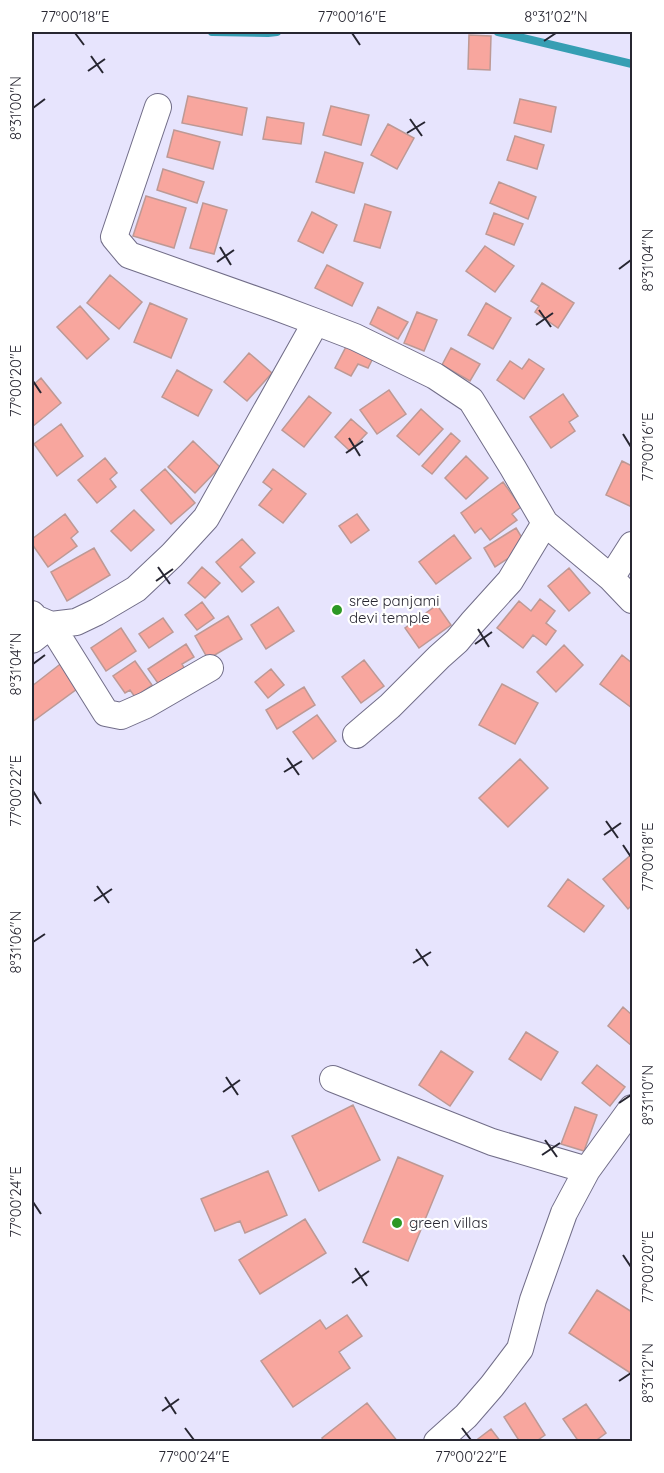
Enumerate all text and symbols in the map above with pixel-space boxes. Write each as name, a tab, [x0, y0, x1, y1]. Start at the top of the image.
text: 77°00'18"E	[40, 7, 110, 26]
text: 77°00'16"E	[317, 7, 387, 26]
text: 8°31'02"N	[524, 7, 588, 26]
text: 8°31'00"N	[6, 76, 25, 140]
text: 8°31'04"N	[638, 229, 657, 291]
text: 77°00'20"E	[6, 345, 25, 417]
text: 77°00'16"E	[638, 412, 657, 482]
place label: sree panjami devi temple	[349, 591, 439, 627]
marker: sree panjami devi temple	[330, 603, 344, 617]
text: 8°31'04"N	[6, 633, 25, 695]
text: 77°00'22"E	[6, 755, 25, 827]
text: 77°00'18"E	[638, 822, 657, 892]
text: 8°31'06"N	[6, 910, 25, 974]
text: 8°31'10"N	[638, 1065, 657, 1125]
text: 77°00'24"E	[6, 1166, 25, 1238]
place label: green villas	[409, 1213, 488, 1232]
marker: green villas	[390, 1216, 404, 1230]
text: 77°00'20"E	[638, 1231, 657, 1303]
text: 8°31'12"N	[638, 1343, 657, 1403]
text: 77°00'24"E	[158, 1447, 230, 1466]
text: 77°00'22"E	[435, 1447, 507, 1466]

